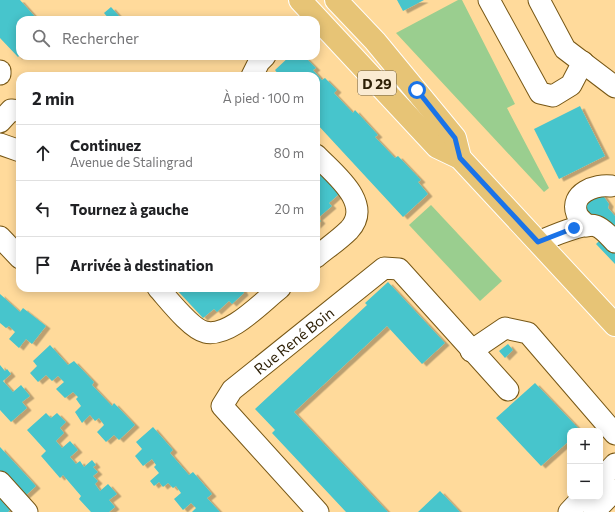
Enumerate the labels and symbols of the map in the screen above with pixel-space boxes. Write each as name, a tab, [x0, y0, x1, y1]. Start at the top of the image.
road number: D 29	[358, 71, 396, 95]
route start	[408, 81, 426, 99]
route end	[565, 219, 583, 237]
street label: Rue René Boin	[250, 303, 337, 378]

